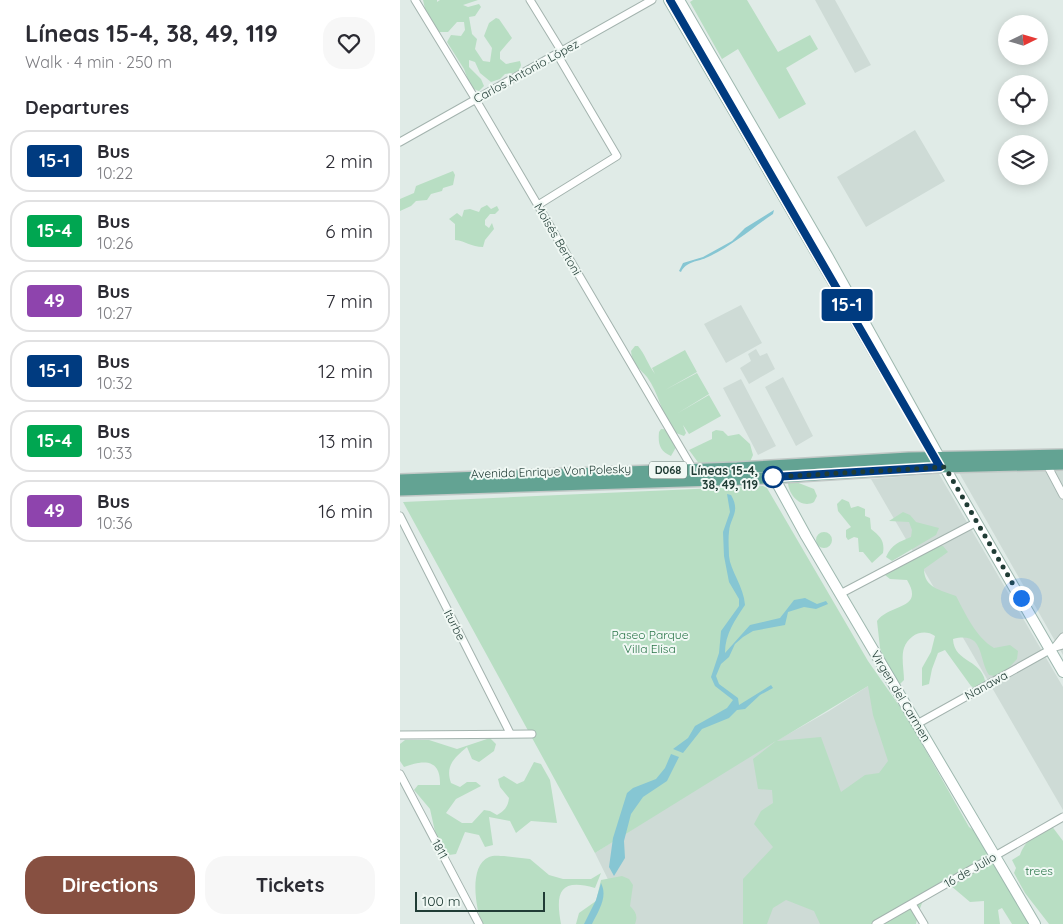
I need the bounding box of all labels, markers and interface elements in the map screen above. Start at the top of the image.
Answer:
north arrow [998,15,1048,65]
map controls [998,15,1048,185]
button: heart [323,17,375,69]
text: Líneas 15-4, 38, 49, 119 [25,18,278,48]
street label: Carlos Antonio López [471,36,581,106]
text: Walk · 4 min · 250 m [25,52,172,72]
button: locate [998,75,1048,125]
text: Departures [25,95,129,119]
button: layers [998,135,1048,185]
text: Bus [97,139,130,163]
text: 15-1 [39,149,70,172]
text: 2 min [325,149,373,173]
text: 10:22 [97,163,133,183]
street label: Moisés Bertoni [531,200,585,278]
text: Bus [97,209,130,233]
text: 15-4 [37,219,72,242]
text: 6 min [325,219,373,243]
text: 10:26 [97,233,133,253]
text: Bus [97,279,130,303]
text: 49 [44,289,65,312]
text: 7 min [326,289,373,313]
line badge: 15-1 [812,289,882,321]
text: 15-1 [832,293,862,316]
text: 10:27 [97,303,132,323]
text: Bus [97,349,130,373]
text: 15-1 [39,359,70,382]
text: 12 min [318,359,373,383]
text: 10:32 [97,373,133,393]
text: Bus [97,419,130,443]
text: 15-4 [37,429,72,452]
text: 13 min [318,429,373,453]
text: 10:33 [97,443,132,463]
street label: Avenida Enrique Von Polesky [470,461,632,481]
road number: D068 [649,462,687,478]
place label: Líneas 15-4, 38, 49, 119 [691,463,758,492]
marker: Líneas 15-4, 38, 49, 119 [762,466,784,488]
text: Bus [97,489,130,513]
text: 49 [44,499,65,522]
text: 16 min [318,499,373,523]
text: 10:36 [97,513,132,533]
your location [1009,586,1034,611]
street label: Iturbe [441,607,469,643]
park label: Paseo Parque Villa Elisa [612,627,689,656]
street label: Virgen del Carmen [868,648,934,744]
street label: Nanawa [962,667,1010,703]
street label: 1811 [429,837,451,861]
street label: 16 de Julio [941,849,999,891]
button: Directions [25,856,195,914]
button: Tickets [205,856,375,914]
park label: trees [1025,863,1053,878]
scale bar [415,889,545,912]
text: 100 m [422,892,460,910]

